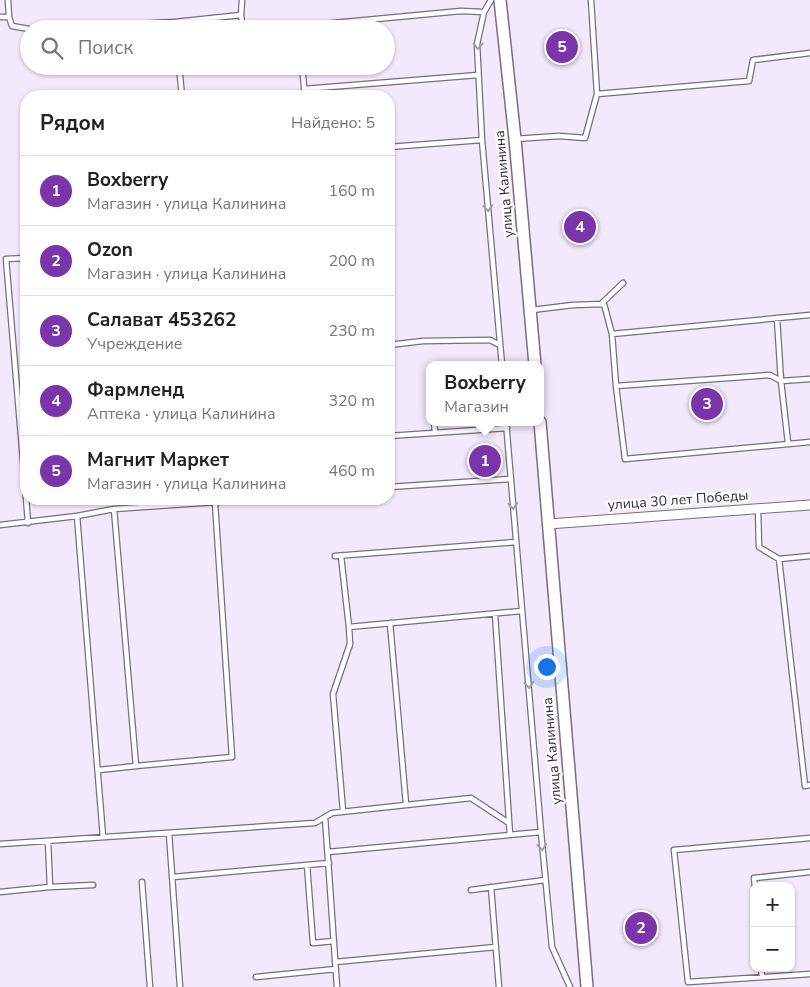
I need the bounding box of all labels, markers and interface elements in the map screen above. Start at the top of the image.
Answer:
search box [20,20,395,75]
pin: 5 [546,28,578,66]
icon: search [38,34,66,62]
text: Поиск [78,35,133,61]
one-way arrow [472,42,483,50]
text: Рядом [40,109,105,137]
text: Найдено: 5 [291,112,375,134]
street label: улица Калинина [490,130,518,238]
text: Boxberry [87,167,168,193]
text: 1 [51,180,61,202]
text: 160 m [328,180,375,202]
text: Магазин · улица Калинина [87,193,286,215]
one-way arrow [482,204,493,212]
pin: 4 [564,208,596,246]
text: Ozon [87,237,133,263]
text: 2 [51,250,61,272]
text: 200 m [328,250,375,272]
text: Магазин · улица Калинина [87,263,286,285]
text: Салават 453262 [87,307,236,333]
text: 3 [51,320,61,342]
text: 230 m [328,320,375,342]
text: Учреждение [87,333,182,355]
popup [426,361,544,426]
text: Boxberry [444,370,526,396]
text: Фармленд [87,377,184,403]
pin: 3 [691,385,723,423]
text: 4 [51,390,61,412]
text: 320 m [328,390,375,412]
text: Магазин [444,396,509,418]
text: Аптека · улица Калинина [87,403,276,425]
pin: 1 [469,442,501,480]
text: Магнит Маркет [87,447,229,473]
text: 5 [51,460,61,482]
text: 460 m [328,460,375,482]
text: Магазин · улица Калинина [87,473,286,495]
street label: улица 30 лет Победы [607,486,749,514]
one-way arrow [507,502,518,510]
your location [534,654,560,680]
one-way arrow [523,681,534,689]
street label: улица Калинина [538,697,566,805]
one-way arrow [536,843,547,851]
map controls [750,882,795,972]
button: + [750,882,795,927]
pin: 2 [625,909,657,947]
button: − [750,927,795,972]

